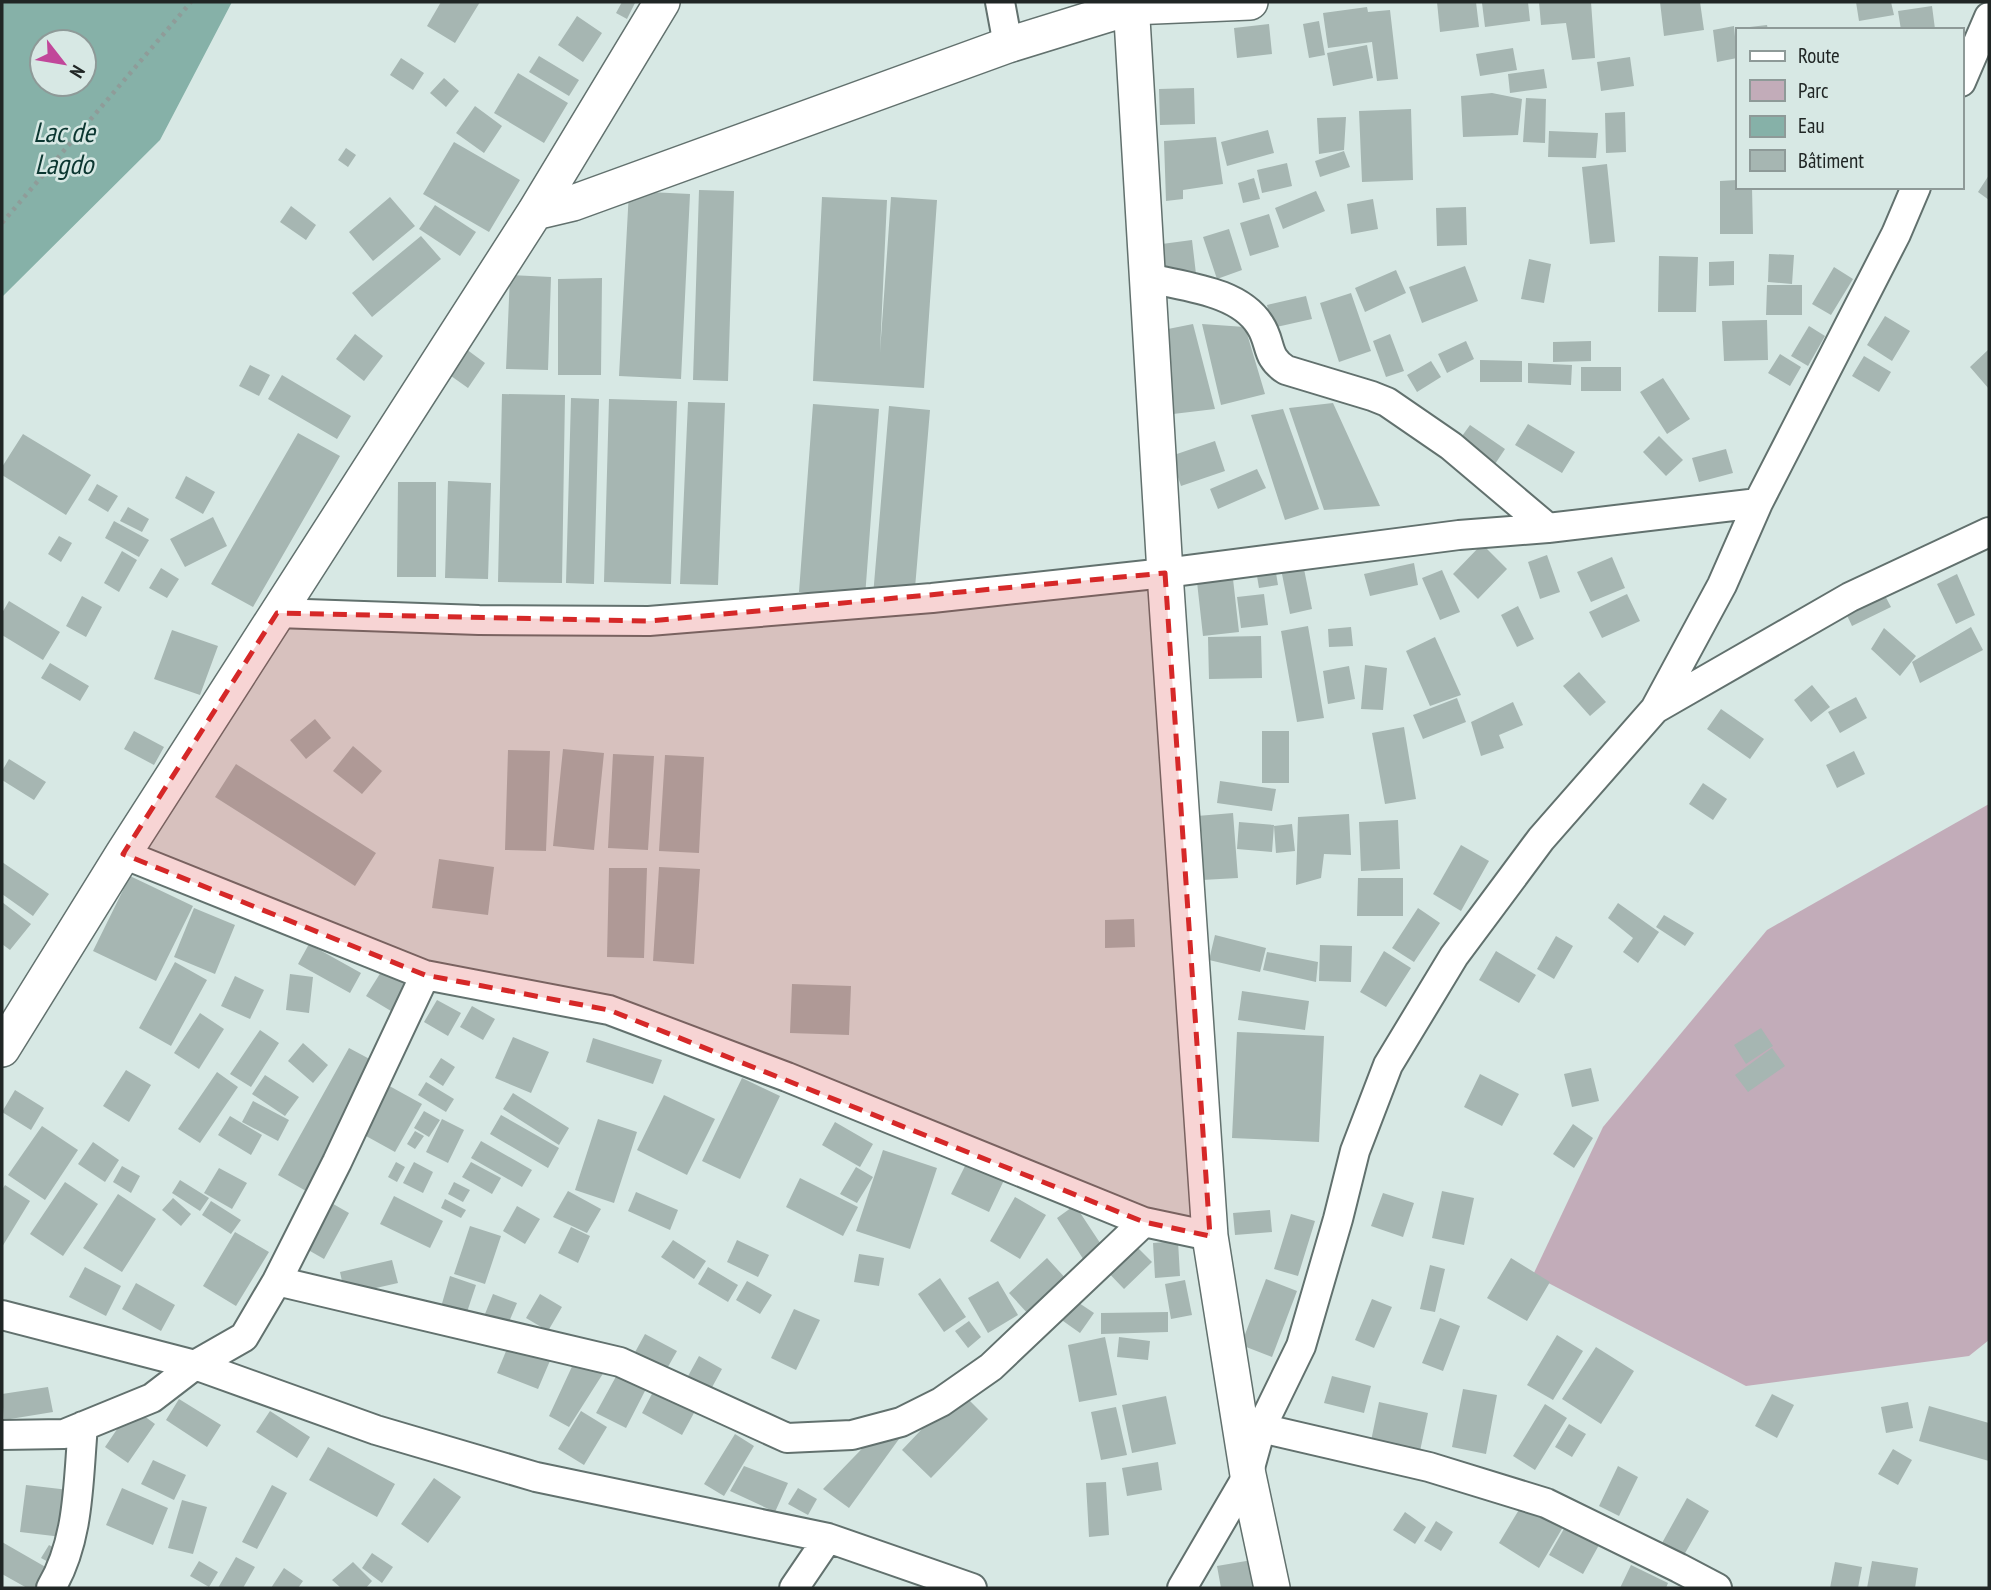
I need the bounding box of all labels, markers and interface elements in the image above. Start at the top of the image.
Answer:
north arrow [28,28,98,98]
legend [1736,28,1963,189]
text: Route [1798,42,1840,69]
text: N [65,61,91,82]
text: Parc [1798,77,1829,104]
text: Eau [1798,112,1825,139]
water label: Lac de Lagdo [33,113,97,182]
text: Bâtiment [1798,147,1864,174]

